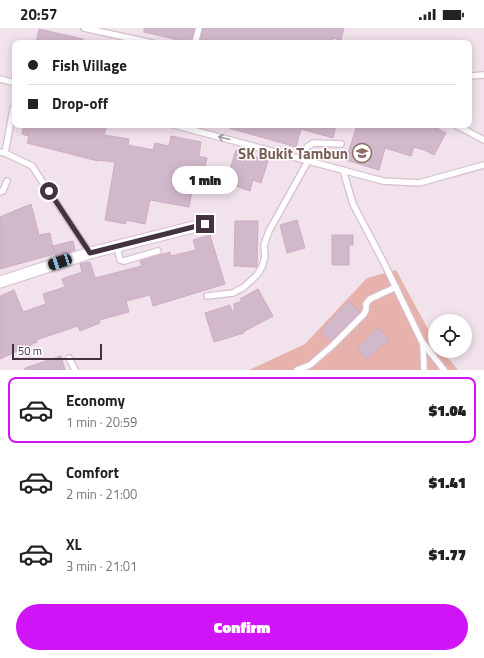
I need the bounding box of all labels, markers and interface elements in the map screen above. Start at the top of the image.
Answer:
text: 20:57 [20,3,57,26]
text: Fish Village [52,54,127,77]
text: Drop-off [52,92,108,115]
one-way arrow [218,134,231,142]
place label: SK Bukit Tambun [238,142,348,165]
school or university icon: SK Bukit Tambun [351,142,373,164]
callout: 1 min [172,166,238,194]
text: 1 min [189,170,221,190]
route start [40,182,58,200]
route end [196,215,214,233]
car [47,253,73,271]
map controls [428,314,472,358]
button: locate [428,314,472,358]
scale bar [12,342,102,361]
text: 50 m [18,343,42,359]
text: Economy [66,389,125,412]
icon: car [18,392,54,428]
text: $1.04 [429,399,466,422]
text: 1 min · 20:59 [66,412,137,432]
text: Comfort [66,461,119,484]
icon: car [18,464,54,500]
text: $1.41 [429,471,466,494]
text: 2 min · 21:00 [66,484,137,504]
text: XL [66,533,82,556]
icon: car [18,536,54,572]
text: $1.77 [429,543,466,566]
text: 3 min · 21:01 [66,556,137,576]
button: Confirm [16,604,468,650]

